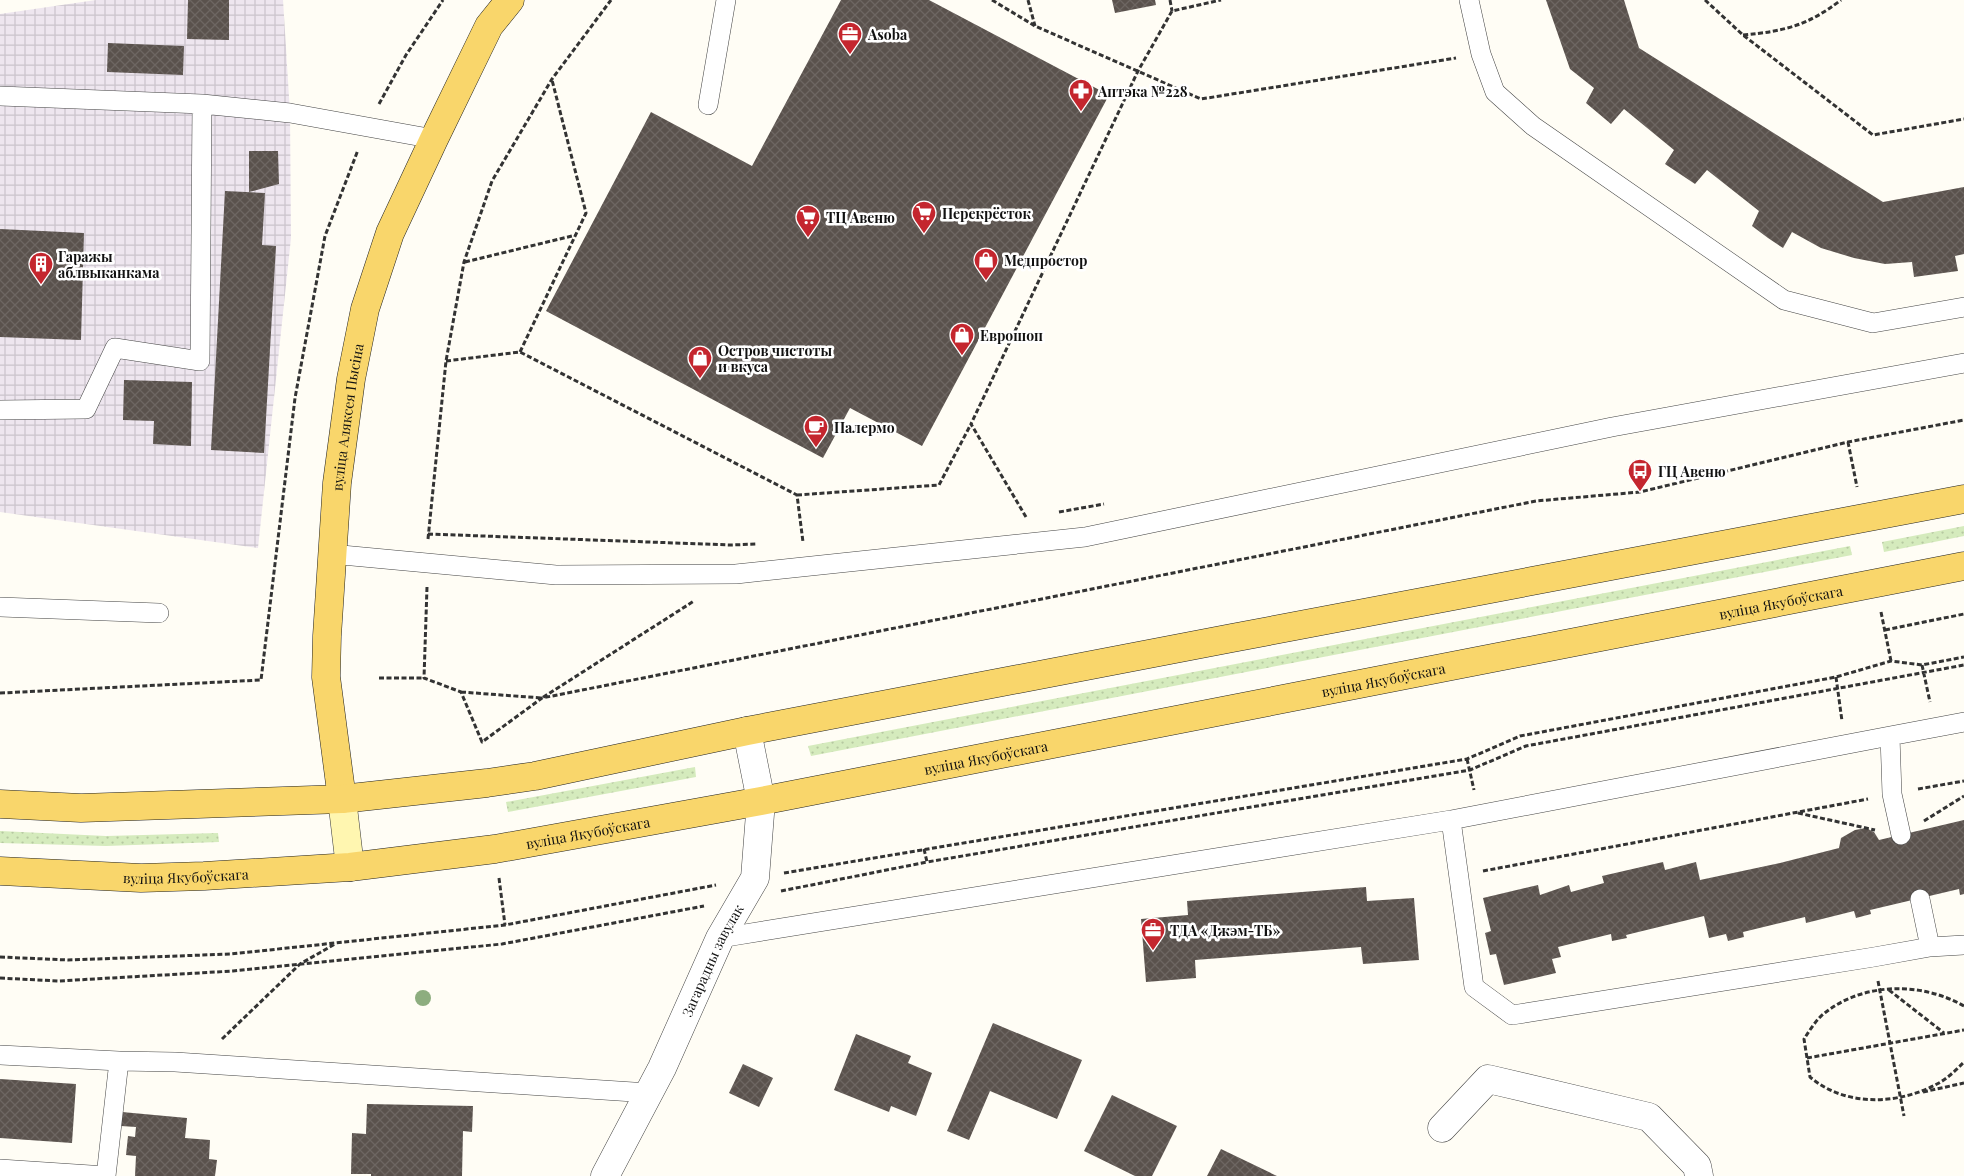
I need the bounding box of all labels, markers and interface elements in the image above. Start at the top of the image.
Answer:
office icon: Asoba [837,21,863,55]
place label: Asoba [867,25,908,44]
pharmacy icon: Аптэка №228 [1068,78,1094,112]
place label: Аптэка №228 [1097,82,1188,101]
supermarket icon: Перекрёсток [911,200,937,234]
supermarket icon: ТЦ Авеню [795,204,821,238]
place label: Перекрёсток [942,204,1032,223]
place label: ТЦ Авеню [826,208,895,227]
place label: Гаражы аблвыканкама [58,247,160,282]
shop icon: Медпростор [973,247,999,281]
building icon: Гаражы аблвыканкама [28,251,54,285]
place label: Медпростор [1004,251,1087,270]
shop icon: Еврошоп [949,322,975,356]
place label: Еврошоп [980,326,1043,345]
place label: Остров чистоты и вкуса [718,341,833,376]
street label: вуліца Аляксея Пысіна [327,342,367,491]
shop icon: Остров чистоты и вкуса [687,345,713,379]
cafe icon: Палермо [803,414,829,448]
place label: Палермо [834,418,895,437]
bus stop icon: ГЦ Авеню [1627,458,1653,492]
place label: ГЦ Авеню [1658,462,1726,481]
street label: вуліца Якубоўскага [1717,580,1844,623]
street label: вуліца Якубоўскага [1320,658,1447,701]
street label: вуліца Якубоўскага [922,736,1049,778]
street label: вуліца Якубоўскага [524,812,651,853]
street label: вуліца Якубоўскага [123,864,249,888]
street label: Загарадны завулак [677,900,747,1019]
office icon: ТДА «Джэм-ТБ» [1140,917,1166,951]
place label: ТДА «Джэм-ТБ» [1170,921,1280,940]

